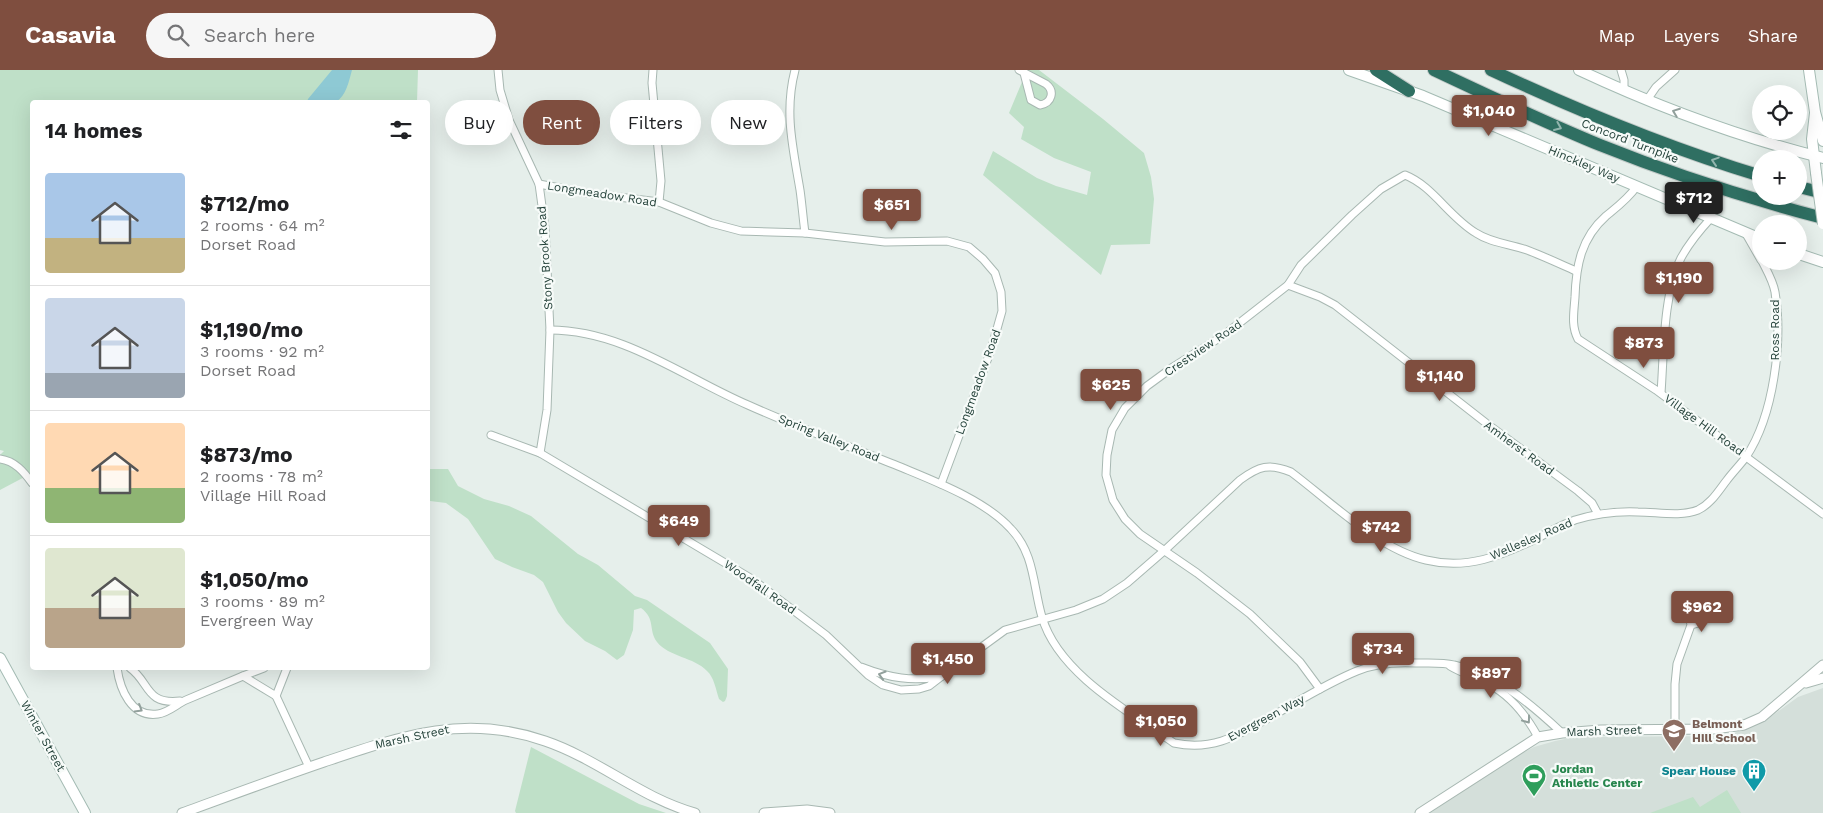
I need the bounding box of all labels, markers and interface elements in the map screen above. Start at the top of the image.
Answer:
search box [146,13,496,58]
text: Casavia [25,21,116,49]
icon: search [164,21,192,49]
text: Search here [204,24,315,47]
text: Map [1598,25,1635,46]
text: Layers [1663,25,1720,46]
text: Share [1748,25,1798,46]
map controls [1752,85,1807,270]
button: locate [1752,85,1807,140]
pin: $1,040 [1448,94,1530,137]
chip: Buy [445,100,513,145]
chip: Rent [523,100,600,145]
chip: Filters [610,100,701,145]
chip: New [711,100,785,145]
text: $1,040 [1463,101,1515,120]
one-way arrow [1673,108,1681,118]
icon: filters [387,116,415,144]
street label: Concord Turnpike [1579,116,1681,166]
text: 14 homes [45,118,142,143]
one-way arrow [1553,120,1562,131]
street label: Hinckley Way [1546,143,1623,186]
button: + [1752,150,1807,205]
one-way arrow [1711,157,1719,167]
street label: Longmeadow Road [546,178,658,210]
pin: $712 [1664,182,1724,224]
text: $712 [1676,188,1712,207]
pin: $651 [862,189,922,231]
text: $712/mo [200,191,289,216]
icon: home [85,193,145,253]
text: $651 [874,195,910,214]
street label: Stony Brook Road [534,206,556,310]
button: − [1752,215,1807,270]
text: 2 rooms · 64 m² [200,216,325,235]
text: Dorset Road [200,235,296,254]
pin: $1,190 [1638,262,1720,304]
text: $1,190 [1655,268,1703,287]
street label: Ross Road [1768,299,1782,361]
text: $1,190/mo [200,317,303,342]
street label: Crestview Road [1162,317,1244,379]
icon: home [85,318,145,378]
pin: $873 [1614,326,1674,369]
street label: Longmeadow Road [952,328,1004,436]
text: $873 [1625,333,1663,352]
text: 3 rooms · 92 m² [200,342,324,361]
pin: $1,140 [1399,360,1481,402]
text: Dorset Road [200,361,296,380]
text: $1,140 [1416,366,1464,385]
pin: $625 [1081,368,1141,411]
text: $625 [1092,375,1130,394]
street label: Village Hill Road [1662,391,1746,459]
street label: Spring Valley Road [776,411,882,465]
street label: Amherst Road [1481,418,1557,478]
text: $873/mo [200,442,293,467]
icon: home [85,443,145,503]
text: 2 rooms · 78 m² [200,467,323,486]
text: Village Hill Road [200,486,326,505]
pin: $649 [649,504,709,547]
pin: $742 [1351,510,1411,553]
text: $649 [659,511,699,530]
street label: Wellesley Road [1488,515,1574,563]
text: $742 [1362,517,1400,536]
street label: Woodfall Road [721,557,799,617]
text: $1,050/mo [200,567,309,592]
icon: home [85,568,145,628]
pin: $962 [1672,590,1732,633]
text: 3 rooms · 89 m² [200,592,325,611]
text: $962 [1682,597,1722,616]
text: Evergreen Way [200,611,313,630]
pin: $734 [1353,632,1413,675]
text: $734 [1363,639,1403,658]
pin: $1,450 [907,642,989,685]
text: $1,450 [922,649,974,668]
pin: $897 [1461,656,1521,699]
text: $897 [1471,663,1511,682]
one-way arrow [878,671,887,681]
street label: Evergreen Way [1225,692,1307,744]
street label: Winter Street [18,698,68,774]
one-way arrow [133,702,142,712]
pin: $1,050 [1120,704,1202,747]
text: $1,050 [1135,711,1187,730]
one-way arrow [1521,714,1530,724]
place label: Belmont Hill School [1692,717,1756,745]
school or university icon: Belmont Hill School [1661,718,1687,752]
street label: Marsh Street [374,722,450,752]
street label: Marsh Street [1566,723,1642,739]
building icon: Spear House [1741,758,1767,792]
place label: Jordan Athletic Center [1552,762,1643,790]
sports icon: Jordan Athletic Center [1521,763,1547,797]
place label: Spear House [1662,764,1736,778]

